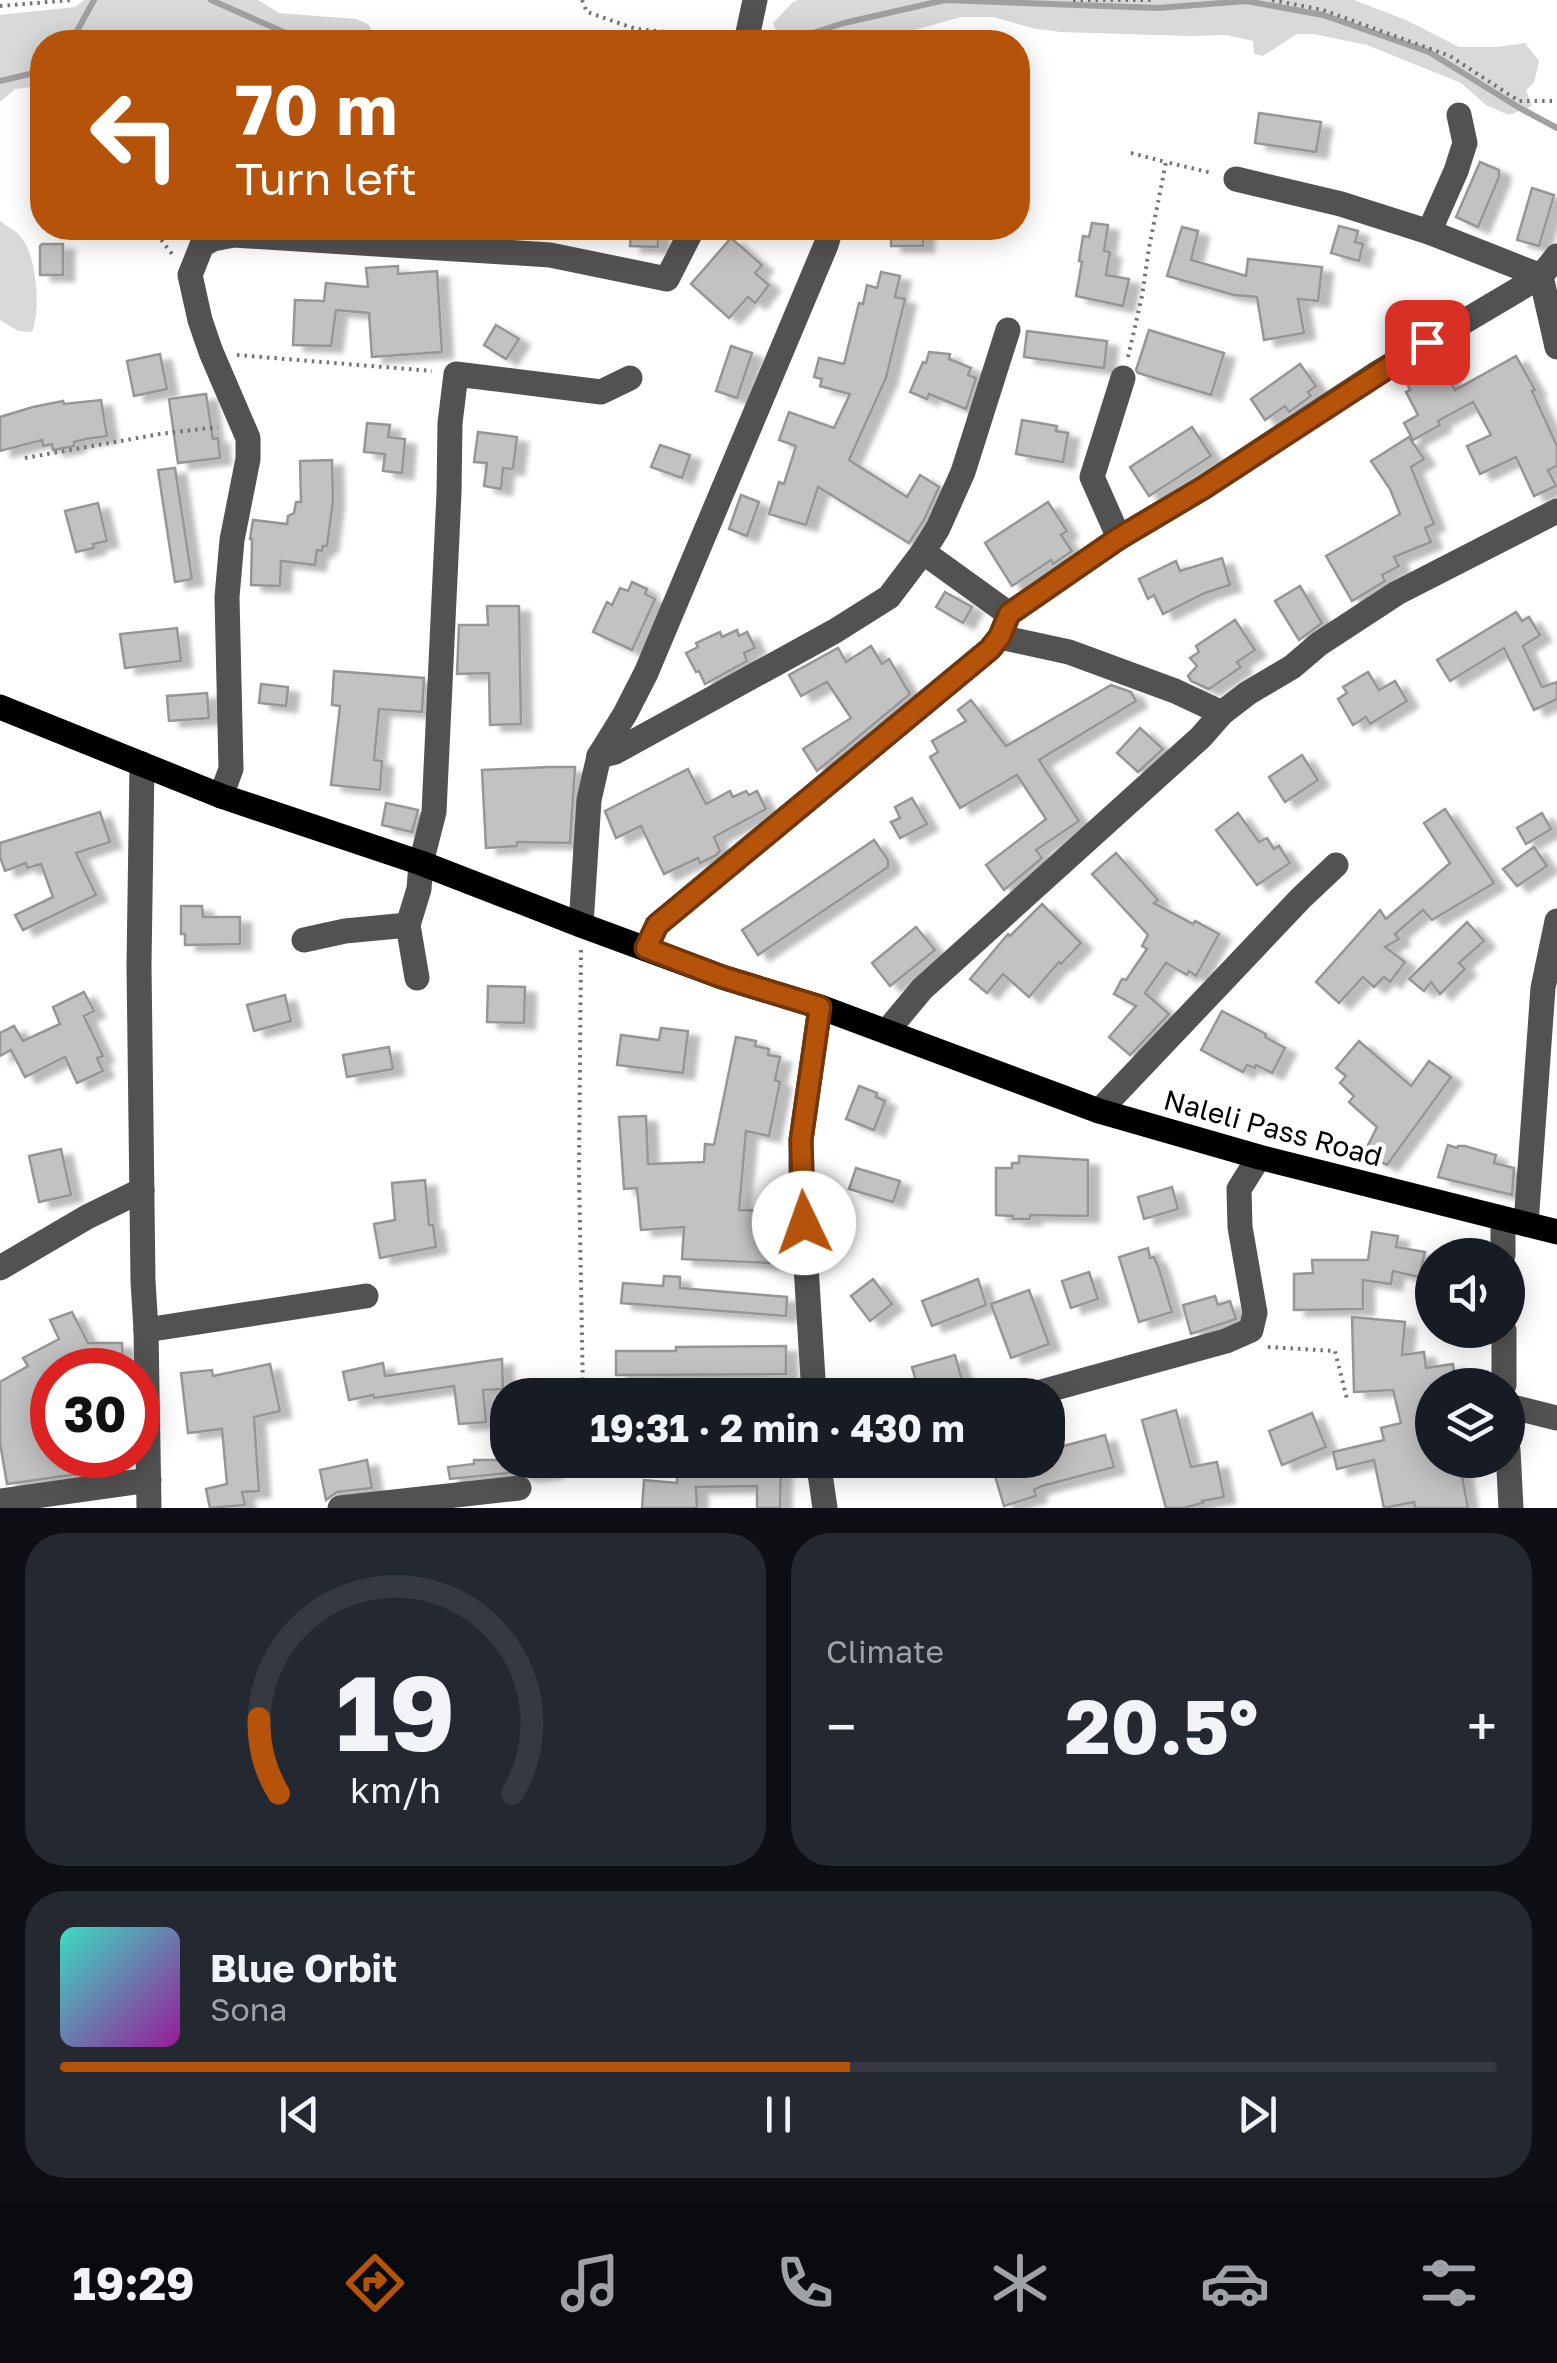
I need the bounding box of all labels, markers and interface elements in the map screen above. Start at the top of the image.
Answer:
text: 70 m [235,66,397,150]
icon: left [70,70,200,200]
text: Turn left [235,151,417,205]
pin [1385,300,1470,385]
icon: arrive [1400,315,1455,370]
street label: Naleli Pass Road [1160,1083,1386,1173]
position arrow [752,1171,856,1275]
map controls [1415,1238,1525,1478]
button: sound [1415,1238,1525,1348]
speed limit sign: 30 [30,1348,160,1478]
button: layers [1415,1368,1525,1478]
text: 19:31 · 2 min · 430 m [590,1405,965,1450]
text: Climate [826,1632,944,1670]
text: 19 [336,1649,455,1774]
text: 20.5° [1065,1680,1258,1771]
text: − [826,1693,856,1759]
text: + [1467,1693,1497,1759]
text: km/h [350,1768,441,1811]
text: Blue Orbit [210,1945,397,1990]
text: Sona [210,1990,287,2028]
icon: previous [272,2087,327,2142]
icon: pause [751,2087,806,2142]
icon: next [1230,2087,1285,2142]
icon: directions [340,2248,410,2318]
icon: music [555,2248,625,2318]
icon: phone [770,2248,840,2318]
icon: climate [985,2248,1055,2318]
icon: car [1200,2248,1270,2318]
icon: filters [1414,2248,1484,2318]
text: 19:29 [72,2256,195,2310]

